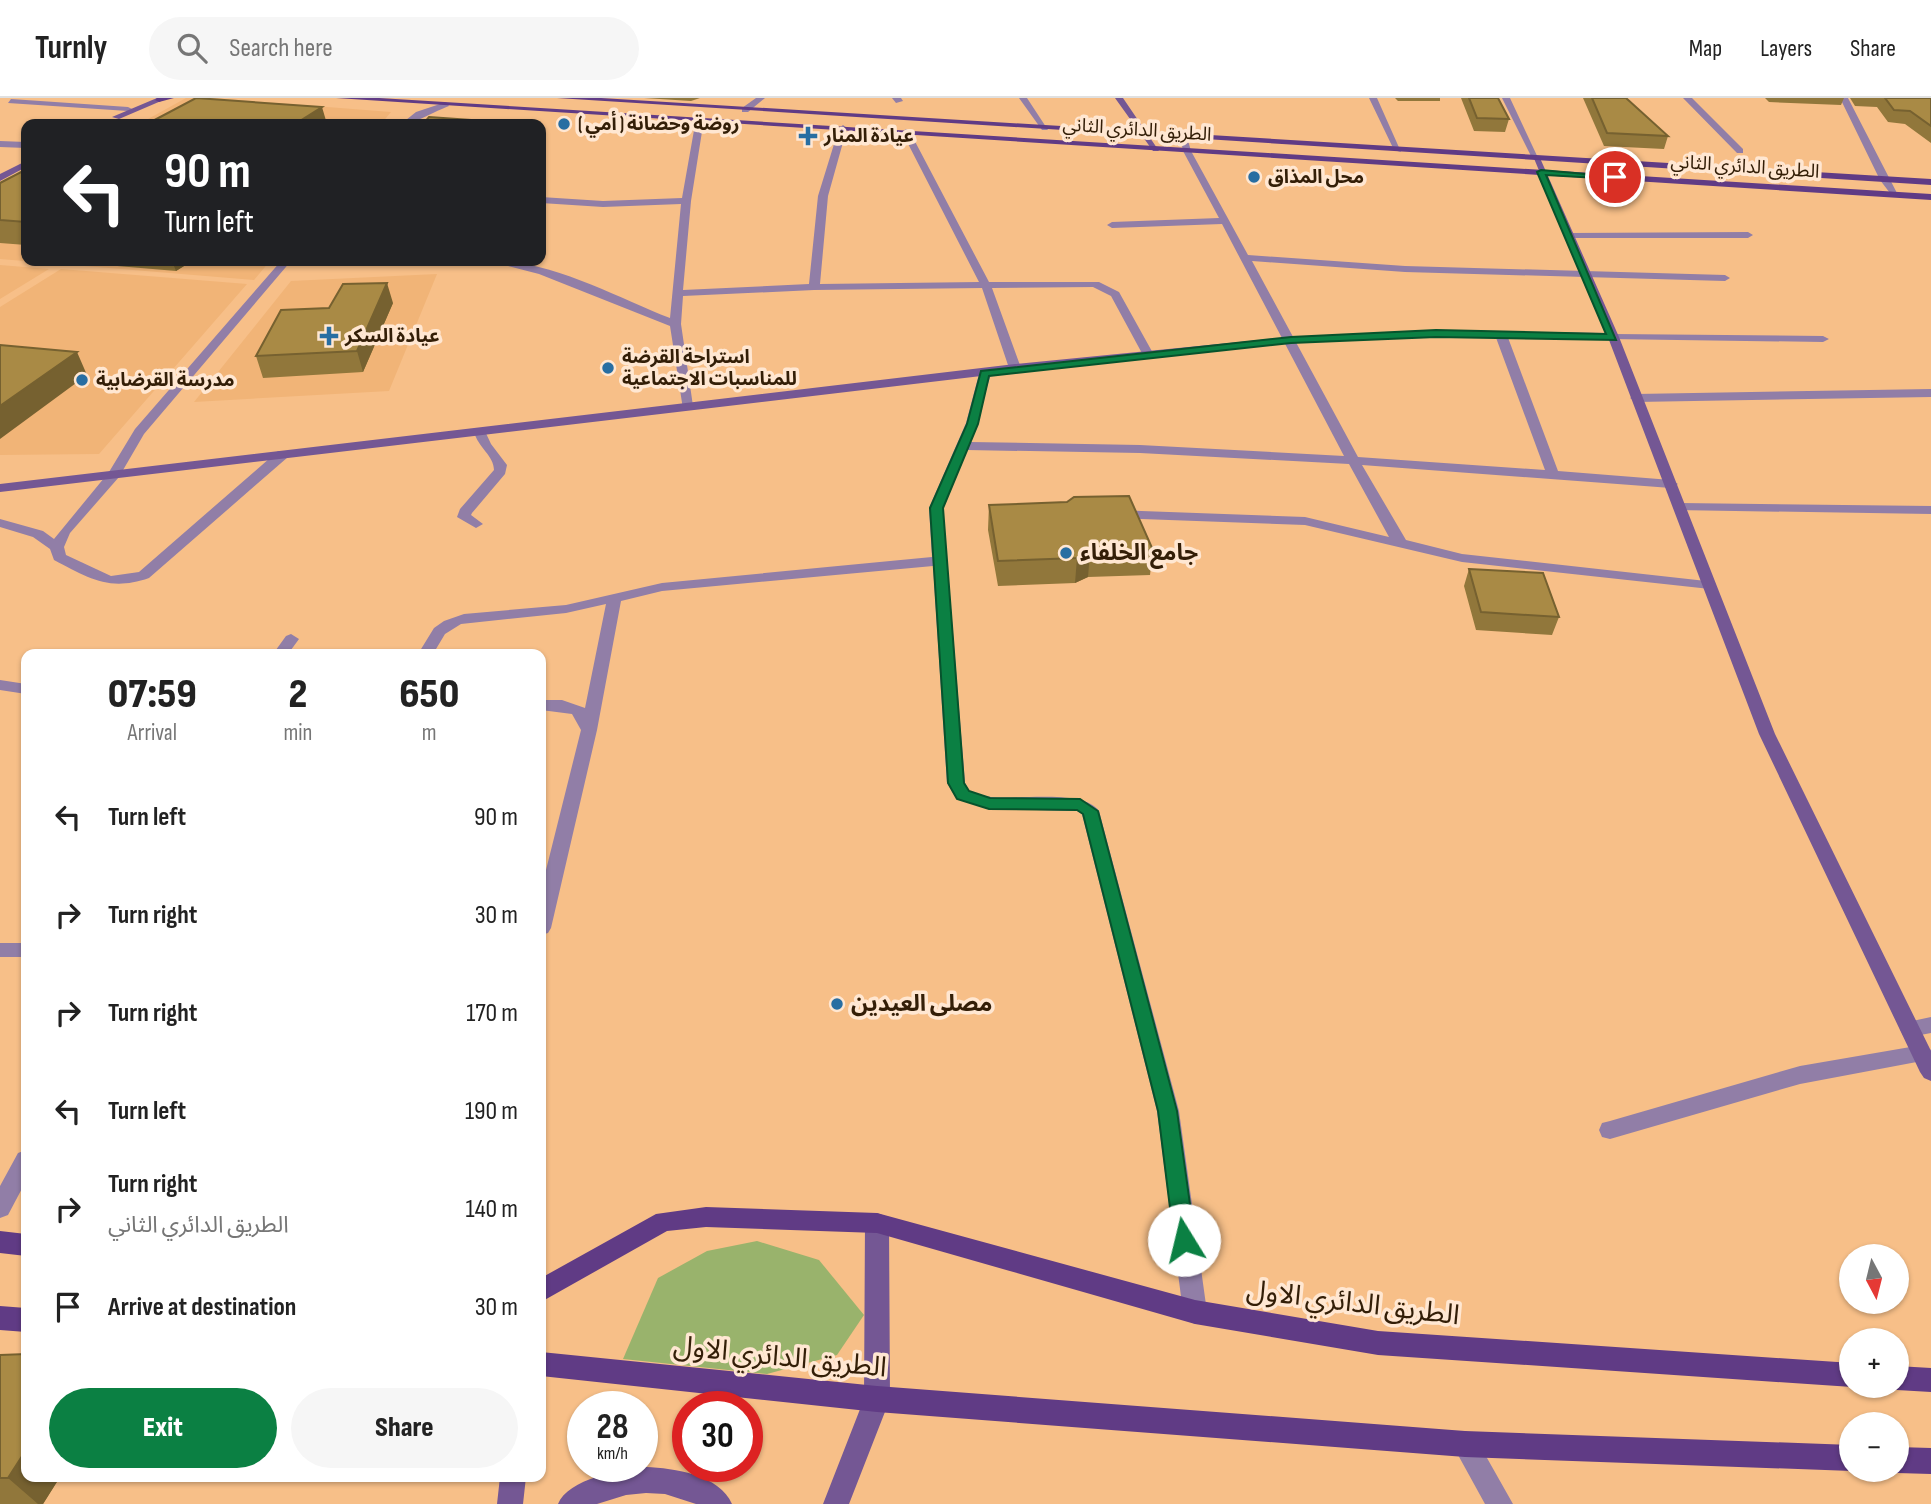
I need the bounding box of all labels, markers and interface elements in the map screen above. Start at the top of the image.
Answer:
search box [149,17,639,80]
text: Turnly [35,28,107,68]
icon: search [173,29,211,67]
text: Search here [229,33,333,64]
text: Map [1689,34,1722,63]
text: Layers [1760,34,1812,63]
text: Share [1850,34,1896,63]
place label: روضة وحضانة ( أمي ) [578,110,739,138]
street label: الطريق الدائري الثاني [1062,113,1212,149]
marker: روضة وحضانة ( أمي ) [556,116,572,132]
place label: عيادة المنار [823,125,914,148]
marker: عيادة المنار [798,126,818,146]
text: 90 m [164,143,251,202]
icon: left [49,147,140,238]
pin [1585,147,1645,207]
street label: الطريق الدائري الثاني [1670,150,1820,186]
icon: arrive [1596,158,1634,196]
place label: محل المذاق [1268,166,1364,189]
marker: محل المذاق [1246,169,1262,185]
text: Turn left [164,203,254,242]
place label: عيادة السكر [344,325,440,348]
marker: عيادة السكر [319,326,339,346]
place label: استراحة القرضة للمناسبات الاجتماعية [622,346,797,391]
marker: استراحة القرضة للمناسبات الاجتماعية [600,360,616,376]
place label: مدرسة القرضابية [96,369,234,392]
marker: مدرسة القرضابية [74,372,90,388]
place label: جامع الخلفاء [1080,539,1198,569]
marker: جامع الخلفاء [1058,545,1074,561]
text: 07:59 [108,669,197,720]
text: 2 [289,669,307,720]
text: 650 [399,669,459,720]
text: Arrival [128,719,177,747]
text: min [284,719,312,747]
text: m [422,719,437,747]
icon: left [49,798,87,836]
text: Turn left [108,802,186,833]
text: 90 m [474,802,518,833]
icon: right [49,896,87,934]
text: Turn right [108,900,197,931]
text: 30 m [475,900,518,931]
place label: مصلى العيدين [851,990,993,1018]
icon: right [49,994,87,1032]
marker: مصلى العيدين [829,996,845,1012]
text: Turn right [108,998,197,1029]
text: 170 m [466,998,518,1029]
icon: left [49,1092,87,1130]
text: Turn left [108,1096,186,1127]
text: 190 m [465,1096,518,1127]
text: Turn right [108,1169,197,1200]
icon: right [49,1190,87,1228]
text: 140 m [466,1194,518,1225]
position arrow [1147,1203,1221,1277]
text: الطريق الدائري الثاني [108,1211,289,1239]
north arrow [1839,1244,1909,1314]
map controls [1839,1244,1909,1482]
street label: الطريق الدائري الاول [1244,1274,1461,1336]
icon: arrive [49,1288,87,1326]
text: Arrive at destination [108,1292,296,1323]
text: 30 m [475,1292,518,1323]
button: + [1839,1328,1909,1398]
street label: الطريق الدائري الاول [671,1329,888,1388]
button: Exit [49,1388,277,1468]
button: Share [291,1388,518,1468]
speed limit sign: 30 [672,1391,763,1482]
text: 28 [597,1406,628,1449]
button: − [1839,1412,1909,1482]
text: km/h [597,1443,628,1464]

